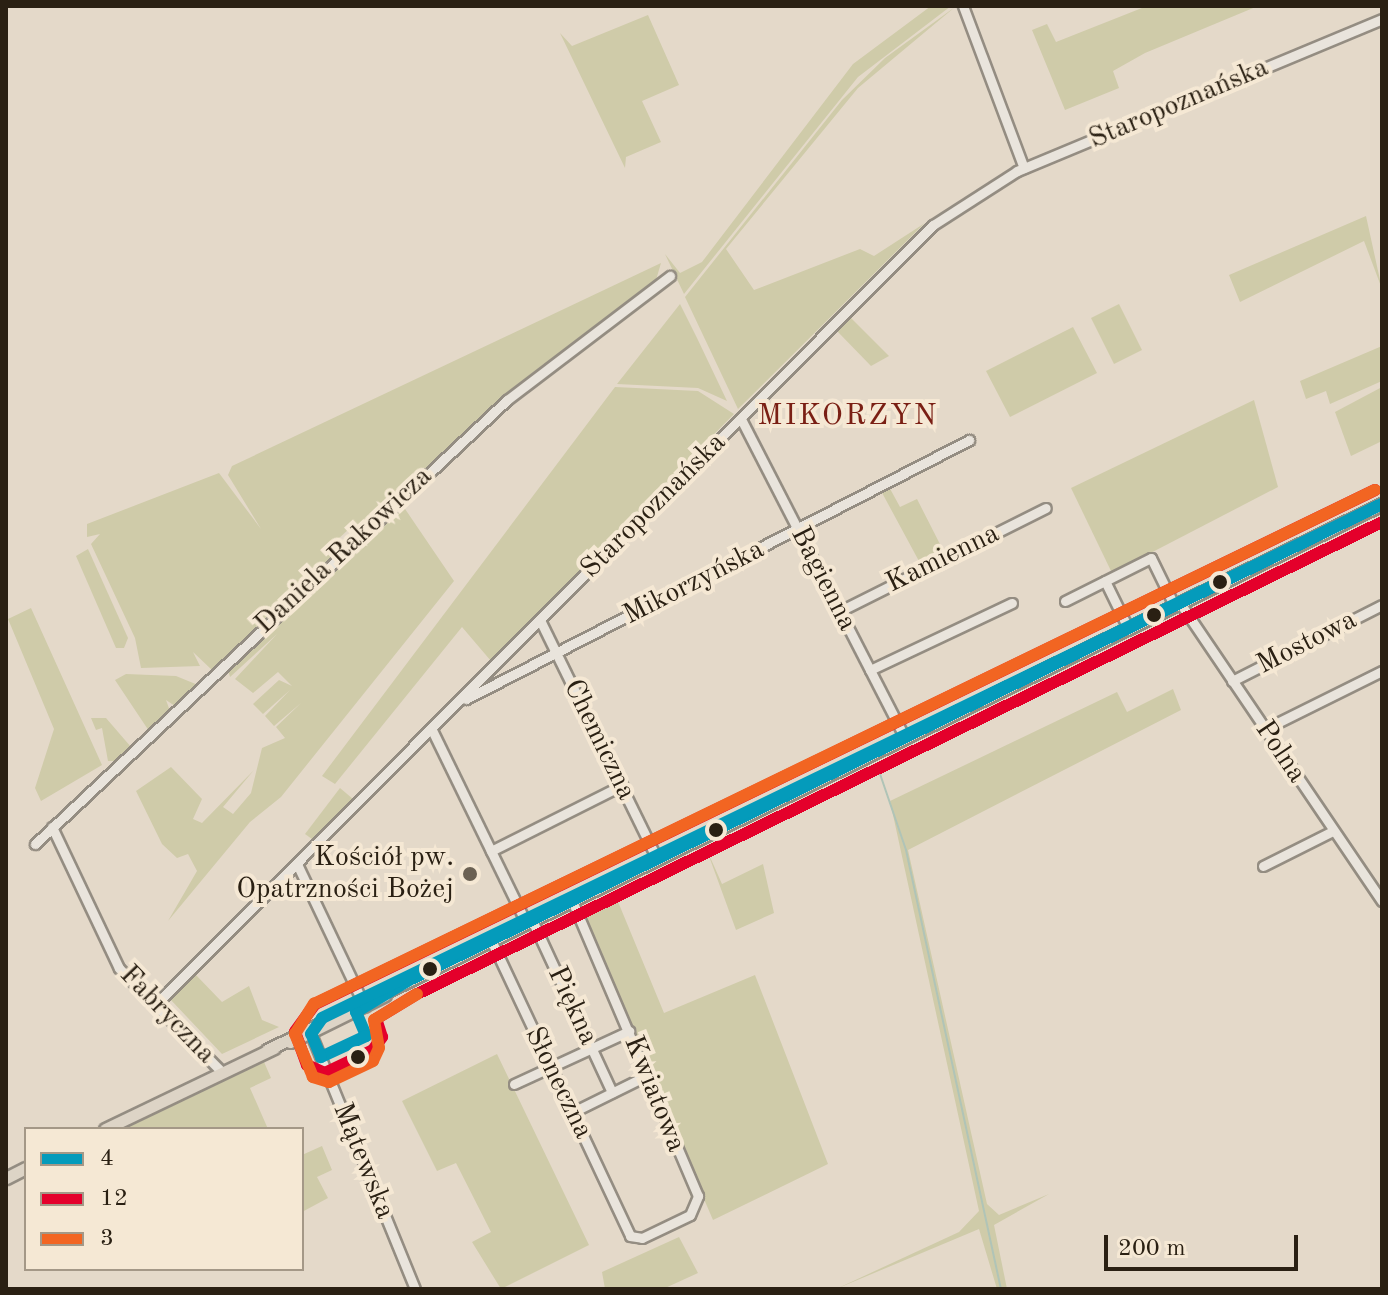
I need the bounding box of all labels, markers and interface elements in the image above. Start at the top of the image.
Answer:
street label: Staropoznańska [1084,51,1274,157]
district label: MIKORZYN [757,398,939,434]
street label: Staropoznańska [574,426,734,586]
street label: Daniela Rakowicza [248,460,440,642]
street label: Kamienna [881,517,1005,601]
street label: Bagienna [782,521,864,637]
street label: Mikorzyńska [618,533,770,633]
unlabelled marker [1212,574,1228,590]
street label: Mostowa [1252,604,1362,682]
unlabelled marker [1146,607,1162,623]
street label: Chemiczna [555,674,643,806]
street label: Polna [1247,714,1313,790]
unlabelled marker [708,822,724,838]
place label: Kościół pw. Opatrzności Bożej [236,841,454,907]
marker: Kościół pw. Opatrzności Bożej [461,865,479,883]
street label: Fabryczna [112,959,222,1071]
unlabelled marker [422,961,438,977]
street label: Piękna [539,961,605,1051]
street label: Słoneczna [516,1022,600,1144]
street label: Kwiatowa [616,1031,692,1157]
unlabelled marker [350,1049,366,1065]
street label: Mątewska [325,1098,401,1224]
legend [24,1127,304,1271]
text: 4 [100,1147,114,1171]
text: 12 [100,1187,128,1211]
scale bar [1108,1219,1302,1269]
text: 3 [100,1227,114,1251]
text: 200 m [1118,1237,1186,1261]

